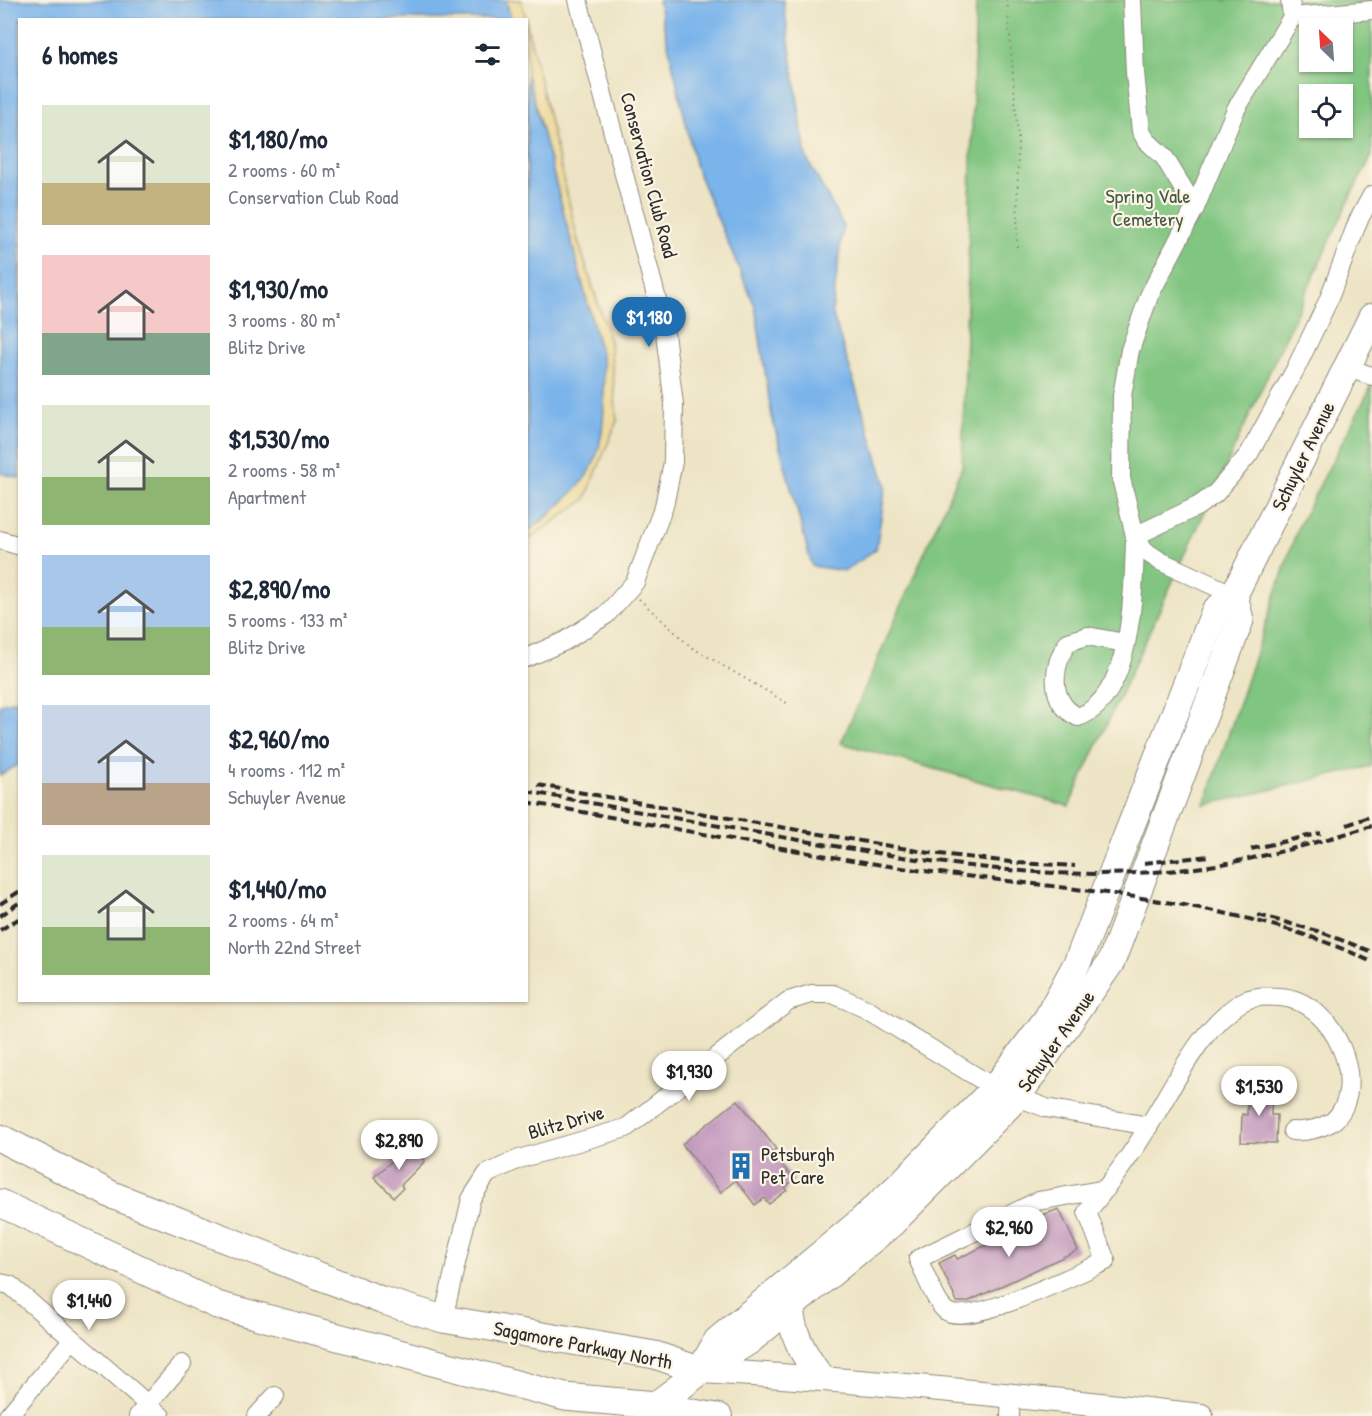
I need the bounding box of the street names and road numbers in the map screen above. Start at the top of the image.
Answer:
street label: Conservation Club Road [614,89,685,261]
street label: Schuyler Avenue [1265,397,1341,515]
street label: Schuyler Avenue [1011,985,1101,1097]
street label: Blitz Drive [525,1098,607,1145]
street label: Sagamore Parkway North [492,1314,675,1375]

